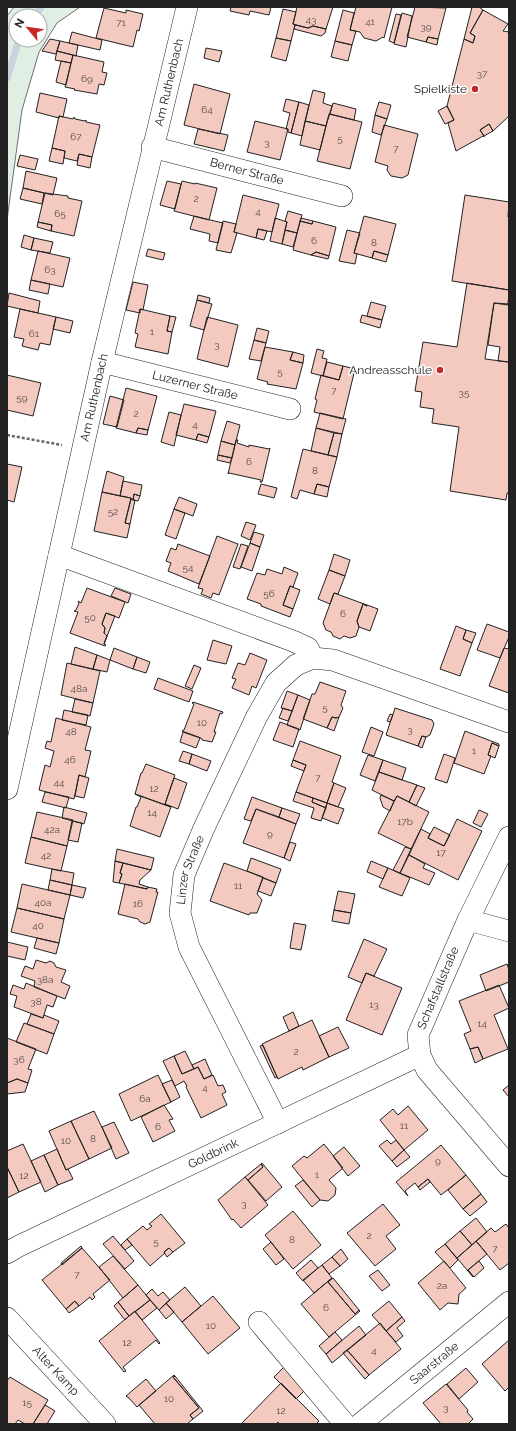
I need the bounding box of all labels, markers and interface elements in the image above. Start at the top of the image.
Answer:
north arrow [8,8,48,48]
house number: 43 [306,14,316,25]
house number: 41 [365,16,376,27]
text: N [12,17,27,30]
house number: 71 [116,17,127,28]
house number: 39 [420,21,432,32]
street label: Am Ruthenbach [152,37,186,128]
house number: 37 [477,68,488,79]
house number: 69 [81,73,93,84]
place label: Spielkiste [414,82,467,96]
marker: Spielkiste [470,84,480,94]
house number: 64 [201,104,213,115]
house number: 67 [70,131,82,142]
house number: 5 [337,133,343,144]
house number: 3 [264,137,270,148]
house number: 7 [393,143,399,154]
street label: Berner Straße [208,155,285,188]
house number: 2 [193,193,199,204]
house number: 4 [255,206,261,217]
house number: 65 [54,208,66,219]
house number: 6 [311,235,317,246]
house number: 8 [371,237,377,248]
house number: 63 [44,264,56,275]
house number: 1 [150,326,155,337]
house number: 61 [29,328,40,339]
house number: 3 [214,339,220,350]
street label: Am Ruthenbach [78,352,111,443]
place label: Andreasschule [349,363,432,377]
marker: Andreasschule [435,365,445,375]
house number: 5 [277,366,283,377]
street label: Luzerner Straße [151,368,239,403]
house number: 7 [331,385,337,396]
house number: 35 [459,387,470,398]
house number: 59 [16,392,28,403]
house number: 2 [133,408,139,419]
house number: 4 [192,419,198,430]
house number: 6 [246,456,252,467]
house number: 8 [312,465,318,476]
house number: 52 [108,506,118,517]
house number: 54 [183,562,194,573]
house number: 56 [263,588,275,599]
house number: 6 [340,608,346,619]
house number: 50 [84,612,96,623]
house number: 48a [71,683,87,694]
house number: 5 [322,702,328,713]
house number: 10 [197,717,207,728]
house number: 3 [407,724,413,735]
house number: 48 [65,726,77,737]
house number: 1 [472,745,477,756]
house number: 46 [64,754,76,765]
house number: 7 [315,772,321,783]
house number: 44 [54,777,65,788]
house number: 12 [149,783,159,794]
house number: 14 [147,807,157,818]
house number: 17b [397,816,413,827]
house number: 42a [44,824,60,835]
house number: 9 [267,828,273,839]
street label: Linzer Straße [174,833,207,905]
house number: 17 [436,847,446,858]
house number: 42 [41,850,51,861]
house number: 11 [234,880,243,891]
house number: 40a [34,897,52,908]
house number: 16 [133,898,143,909]
house number: 40 [32,920,44,931]
street label: Schafstallstraße [414,945,462,1031]
house number: 38a [37,974,53,985]
house number: 38 [30,996,42,1007]
house number: 13 [369,999,379,1010]
house number: 14 [477,1018,487,1029]
house number: 2 [293,1046,299,1057]
house number: 36 [13,1054,25,1065]
house number: 4 [202,1082,208,1093]
house number: 6a [139,1093,151,1104]
house number: 11 [400,1120,409,1131]
house number: 6 [155,1121,161,1132]
house number: 8 [90,1133,96,1144]
house number: 10 [61,1135,71,1146]
street label: Goldbrink [186,1135,241,1171]
house number: 9 [435,1155,441,1166]
house number: 1 [315,1169,320,1180]
house number: 12 [19,1170,29,1181]
house number: 3 [241,1198,247,1209]
house number: 2 [366,1230,372,1241]
house number: 8 [289,1234,295,1245]
house number: 5 [153,1236,159,1247]
house number: 7 [492,1243,498,1254]
house number: 7 [74,1269,80,1280]
house number: 2a [437,1280,447,1291]
house number: 6 [323,1302,329,1313]
house number: 10 [206,1320,216,1331]
house number: 12 [122,1337,132,1348]
street label: Saarstraße [407,1339,461,1387]
street label: Alter Kamp [30,1343,82,1398]
house number: 4 [371,1345,377,1356]
house number: 10 [164,1393,174,1404]
house number: 15 [22,1397,32,1408]
house number: 3 [443,1402,449,1413]
house number: 12 [276,1405,286,1416]

